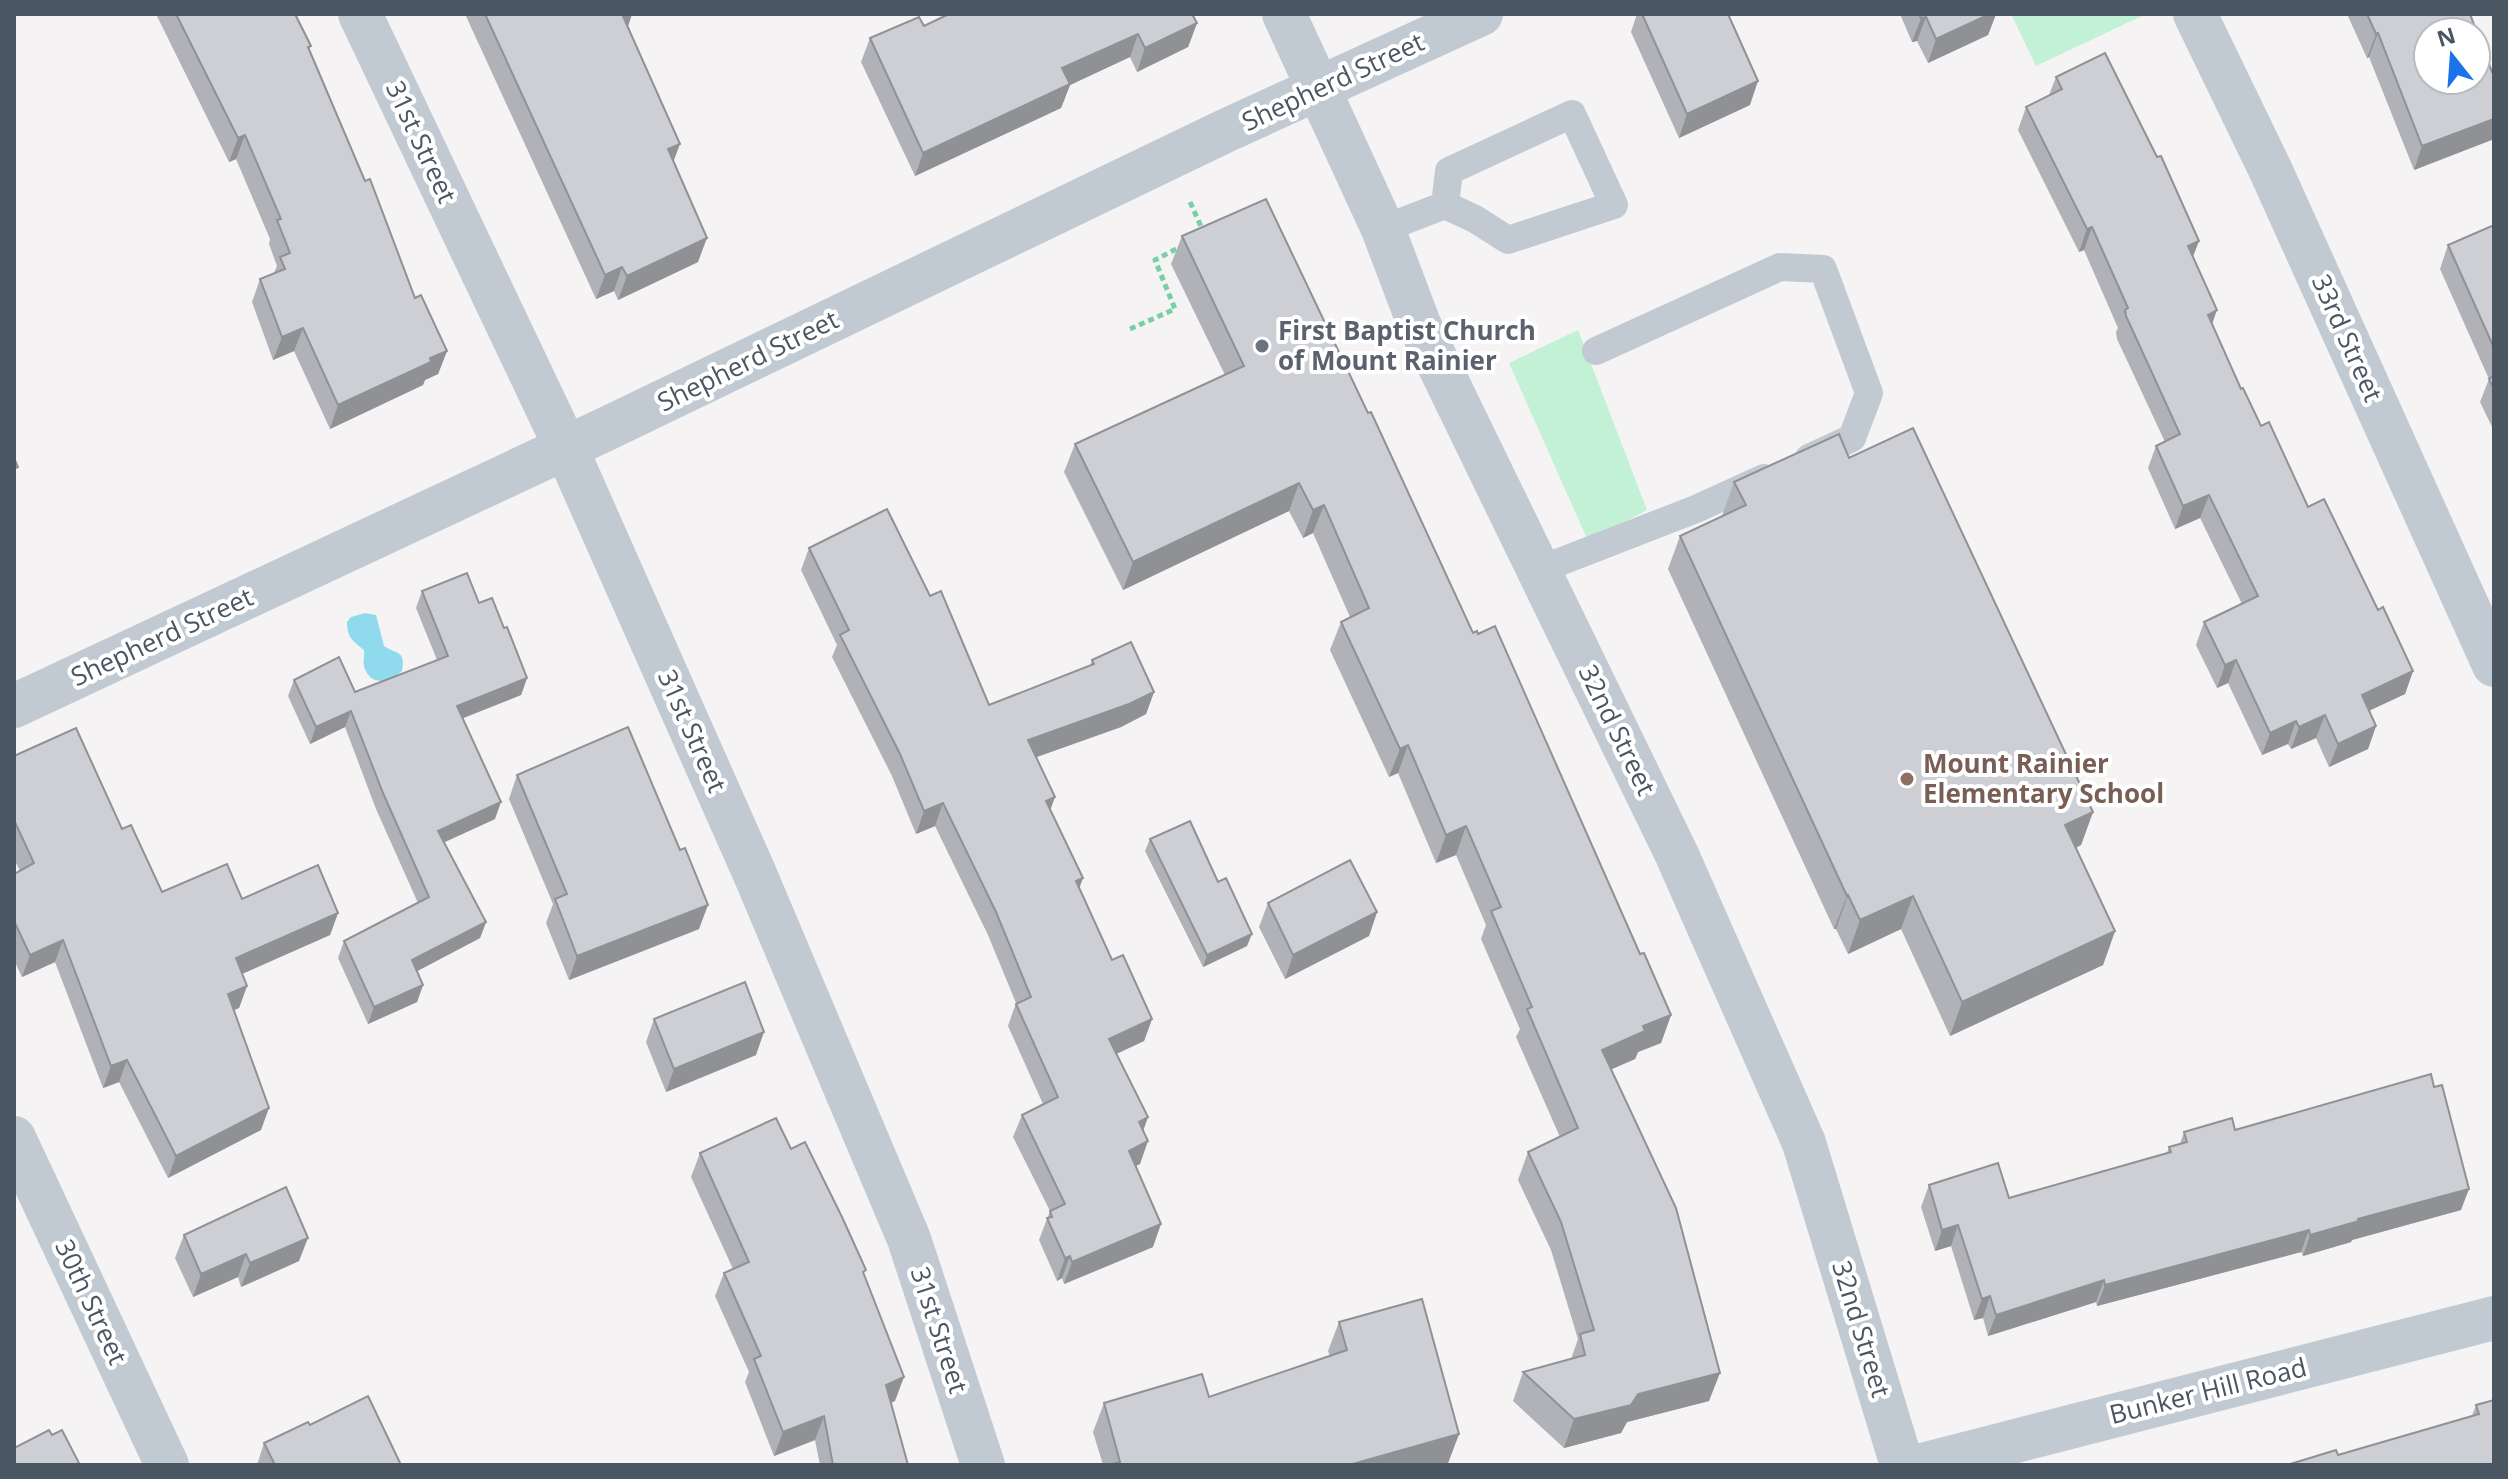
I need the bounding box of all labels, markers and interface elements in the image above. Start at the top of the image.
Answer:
north arrow [2412,16,2492,96]
text: N [2433,19,2459,53]
street label: Shepherd Street [1236,23,1430,139]
street label: 31st Street [378,75,466,208]
street label: 33rd Street [2304,268,2392,407]
street label: Shepherd Street [651,301,844,419]
place label: First Baptist Church of Mount Rainier [1278,312,1536,378]
marker: First Baptist Church of Mount Rainier [1253,337,1271,355]
street label: Shepherd Street [65,578,259,694]
street label: 32nd Street [1571,658,1665,801]
street label: 31st Street [650,664,736,798]
place label: Mount Rainier Elementary School [1923,745,2164,811]
marker: Mount Rainier Elementary School [1898,770,1916,788]
street label: 30th Street [47,1233,137,1370]
street label: 32nd Street [1824,1256,1900,1401]
street label: 31st Street [903,1262,977,1397]
street label: Bunker Hill Road [2105,1348,2310,1432]

